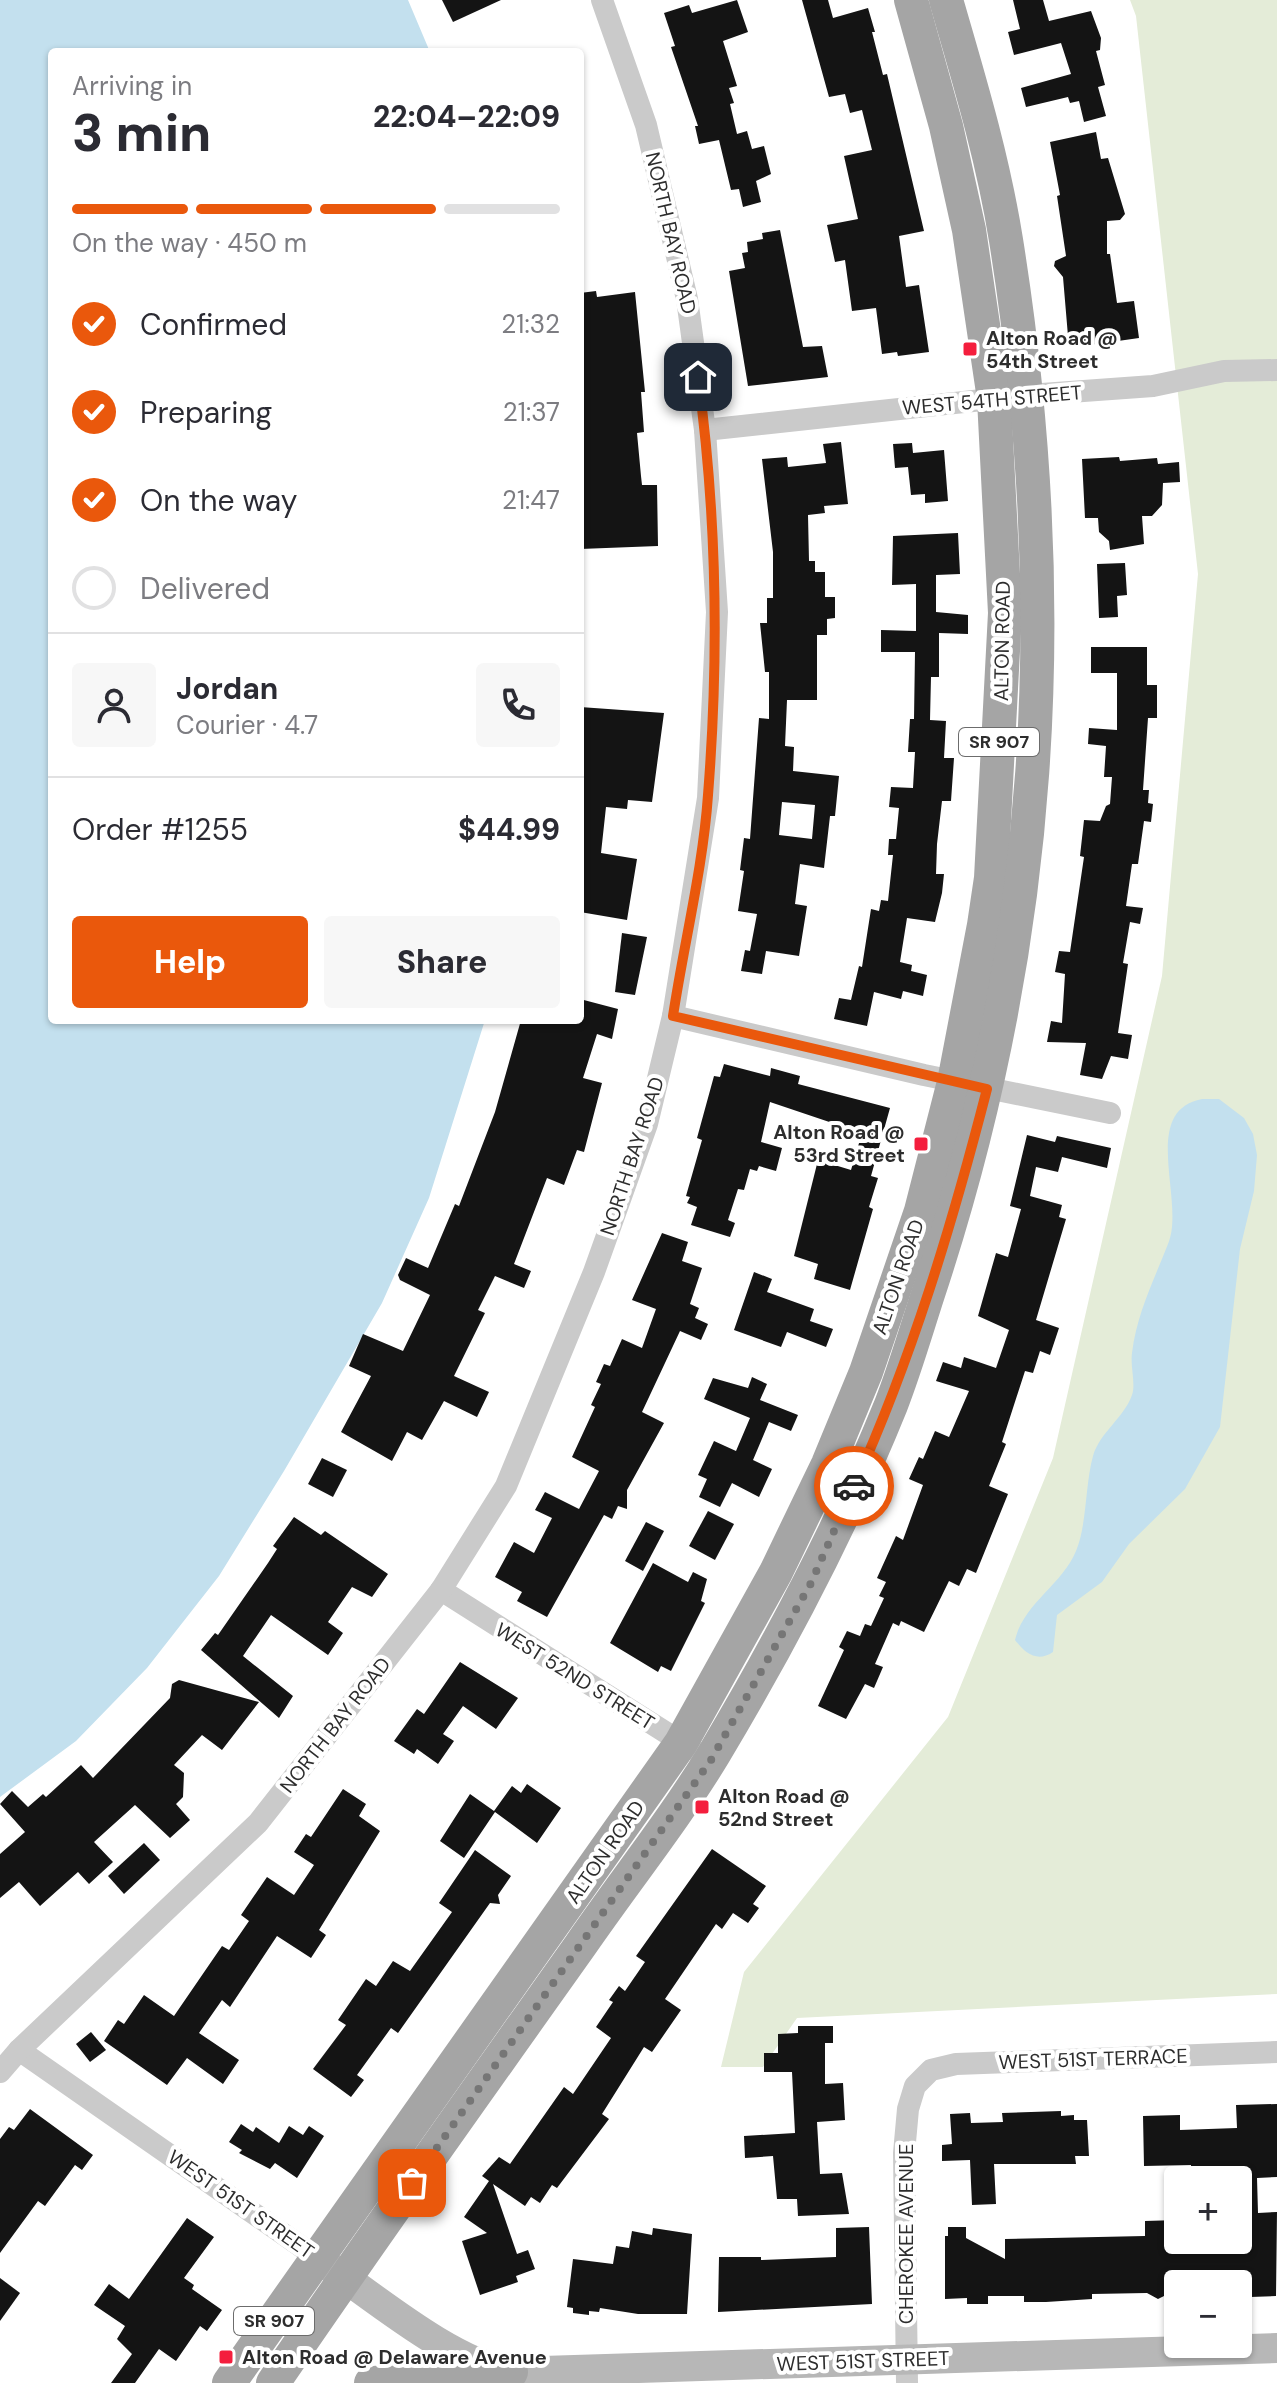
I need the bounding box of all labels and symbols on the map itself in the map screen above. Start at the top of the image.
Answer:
street label: NORTH BAY ROAD [640,150,702,316]
place label: Alton Road @ 54th Street [986,325,1118,374]
marker: Alton Road @ 54th Street [961,340,979,358]
pin [664,343,732,411]
street label: WEST 54TH STREET [901,379,1083,421]
street label: ALTON ROAD [988,581,1016,701]
road number: SR 907 [959,728,1039,756]
street label: NORTH BAY ROAD [594,1073,670,1239]
place label: Alton Road @ 53rd Street [773,1119,905,1168]
marker: Alton Road @ 53rd Street [912,1135,930,1153]
street label: ALTON ROAD [866,1216,930,1338]
courier [814,1446,894,1526]
street label: WEST 52ND STREET [491,1617,659,1735]
street label: NORTH BAY ROAD [274,1652,396,1798]
place label: Alton Road @ 52nd Street [718,1783,850,1832]
street label: ALTON ROAD [560,1795,650,1909]
marker: Alton Road @ 52nd Street [693,1798,711,1816]
street label: WEST 51ST TERRACE [998,2043,1188,2075]
street label: WEST 51ST STREET [163,2144,319,2264]
street label: CHEROKEE AVENUE [893,2144,919,2324]
pin [378,2149,446,2217]
road number: SR 907 [234,2307,314,2335]
place label: Alton Road @ Delaware Avenue [242,2344,547,2370]
street label: WEST 51ST STREET [776,2345,950,2377]
marker: Alton Road @ Delaware Avenue [217,2348,235,2366]

